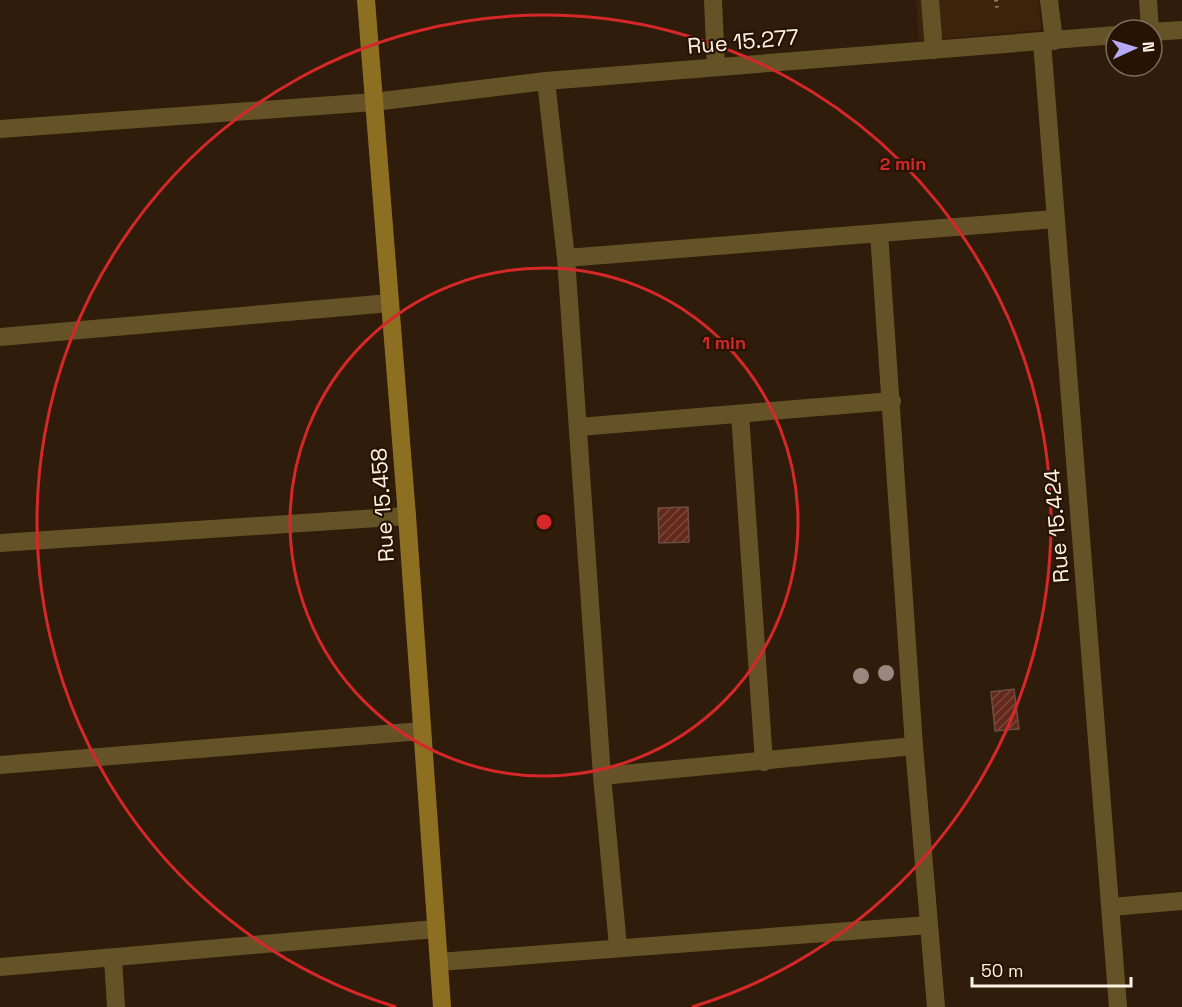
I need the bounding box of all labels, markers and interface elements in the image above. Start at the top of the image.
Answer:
north arrow [1104,18,1164,78]
street label: Rue 15.277 [686,22,800,60]
text: N [1138,41,1159,53]
text: 2 min [880,152,926,175]
text: 1 min [702,331,746,354]
street label: Rue 15.458 [364,447,400,563]
street label: Rue 15.424 [1037,468,1075,584]
centre of rings [534,512,554,532]
scale bar [972,950,1131,988]
text: 50 m [981,959,1023,982]

